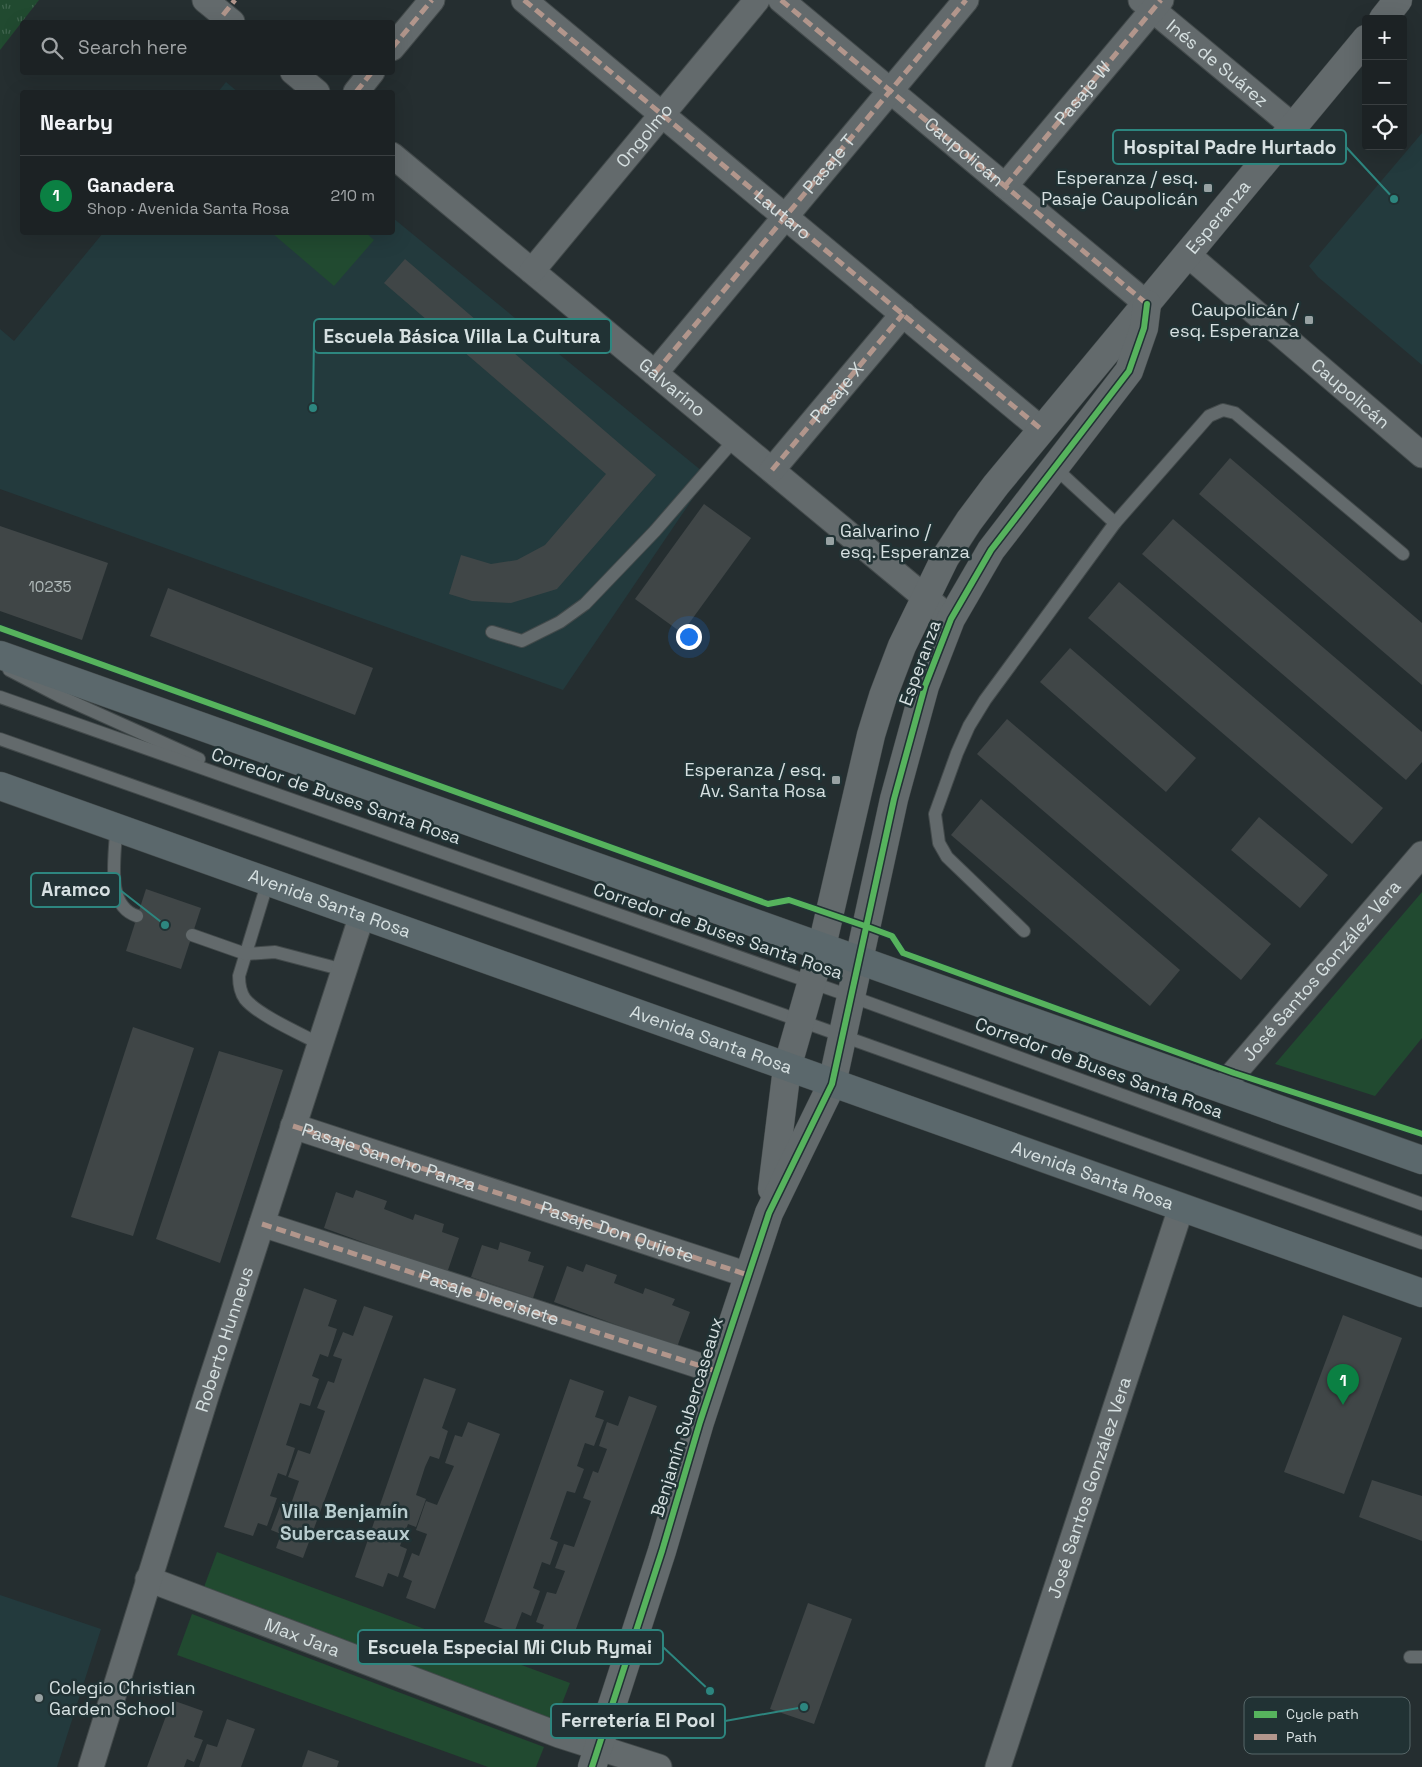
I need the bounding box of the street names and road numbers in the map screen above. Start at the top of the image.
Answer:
street label: Inés de Suárez [1162,14,1273,112]
street label: Pasaje W [1049,56,1116,129]
street label: Ongolmo [611,98,677,172]
street label: Caupolicán [920,112,1009,191]
street label: Pasaje T [797,129,860,198]
street label: Esperanza [1181,175,1255,258]
street label: Lautaro [750,184,816,244]
street label: Galvarino [634,353,710,421]
street label: Caupolicán [1307,353,1395,433]
street label: Pasaje X [805,357,869,427]
street label: Esperanza [893,617,946,709]
street label: Corredor de Buses Santa Rosa [208,742,464,849]
street label: Avenida Santa Rosa [246,864,414,943]
street label: José Santos González Vera [1237,875,1406,1066]
street label: Corredor de Buses Santa Rosa [590,877,846,984]
street label: Avenida Santa Rosa [627,1000,796,1079]
street label: Corredor de Buses Santa Rosa [972,1012,1226,1123]
street label: Pasaje Sancho Panza [299,1118,479,1196]
street label: Avenida Santa Rosa [1009,1136,1177,1215]
street label: Pasaje Don Quijote [537,1196,697,1268]
street label: Roberto Hunneus [190,1264,258,1415]
street label: Pasaje Diecisiete [417,1264,562,1330]
street label: Benjamín Subercaseaux [645,1314,728,1520]
street label: José Santos González Vera [1042,1374,1136,1601]
street label: Max Jara [262,1612,343,1662]

